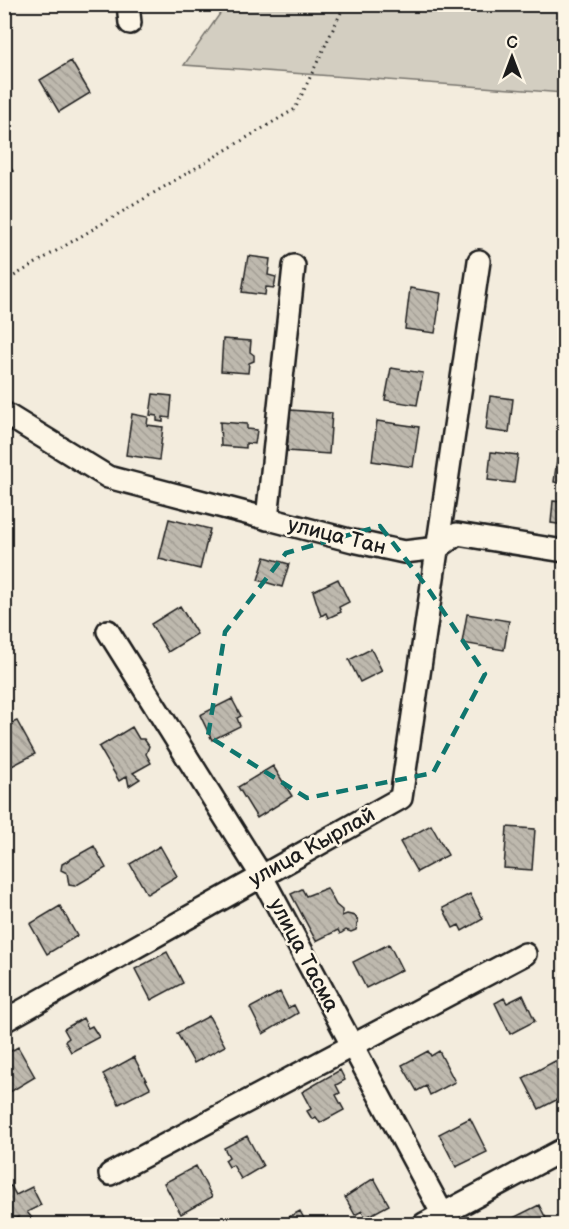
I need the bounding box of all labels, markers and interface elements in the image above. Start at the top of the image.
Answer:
north arrow [482,27,542,87]
text: С [506,34,518,53]
street label: улица Тан [285,512,389,560]
street label: улица Кырлай [245,802,379,892]
street label: улица Тасма [264,894,345,1017]

